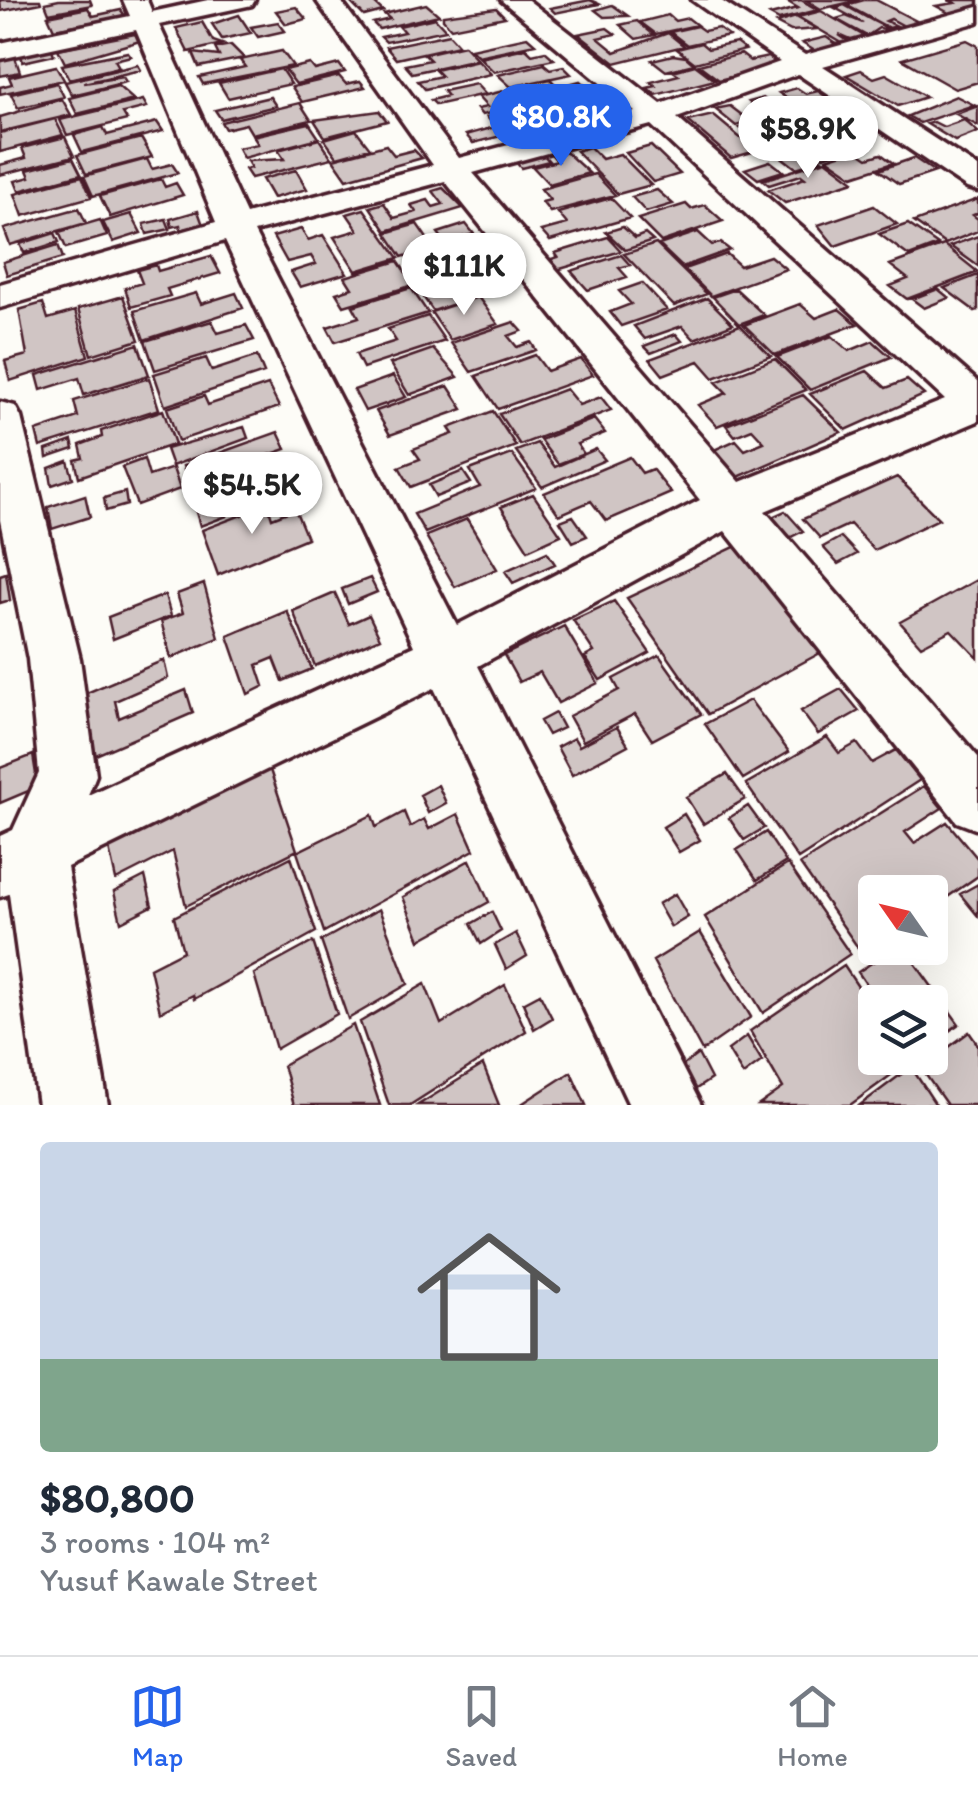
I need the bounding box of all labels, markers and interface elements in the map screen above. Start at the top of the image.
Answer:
pin: $80.8K [480,84,642,169]
pin: $58.9K [727,96,889,181]
text: $80.8K [511,97,611,135]
text: $58.9K [760,109,856,147]
pin: $111K [394,233,534,318]
text: $111K [423,246,505,284]
pin: $54.5K [171,452,333,537]
text: $54.5K [203,465,301,503]
north arrow [858,875,948,965]
map controls [858,875,948,1075]
button: layers [858,985,948,1075]
icon: home [399,1207,579,1387]
text: $80,800 [40,1472,195,1523]
text: 3 rooms · 104 m² [40,1523,270,1561]
text: Yusuf Kawale Street [40,1561,318,1599]
tab: Map [130,1679,185,1773]
tab: Saved [445,1679,517,1773]
tab: Home [777,1679,848,1773]

